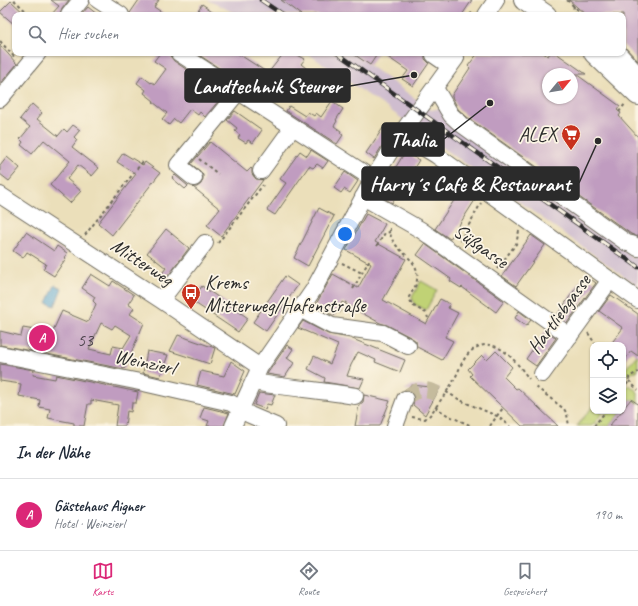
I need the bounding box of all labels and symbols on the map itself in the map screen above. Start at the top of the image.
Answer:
north arrow [542,68,578,104]
callout: Landtechnik Steurer [185,69,350,102]
text: Landtechnik Steurer [193,73,344,99]
place label: ALEX [519,122,559,147]
callout: Thalia [382,123,444,156]
supermarket icon: ALEX [560,123,582,151]
text: Thalia [390,127,438,153]
callout: Harry´s Cafe & Restaurant [362,167,579,200]
text: Harry´s Cafe & Restaurant [370,171,573,197]
street label: Süßgasse [449,218,514,275]
your location [335,224,355,244]
street label: Mitterweg [106,233,179,292]
street label: Hartliebgasse [522,268,597,359]
place label: Krems Mitterweg/Hafenstraße [205,270,367,318]
bus stop icon: Krems Mitterweg/Hafenstraße [180,282,202,310]
pin: A [29,323,55,353]
house number: 53 [77,329,95,351]
street label: Weinzierl [113,343,181,381]

